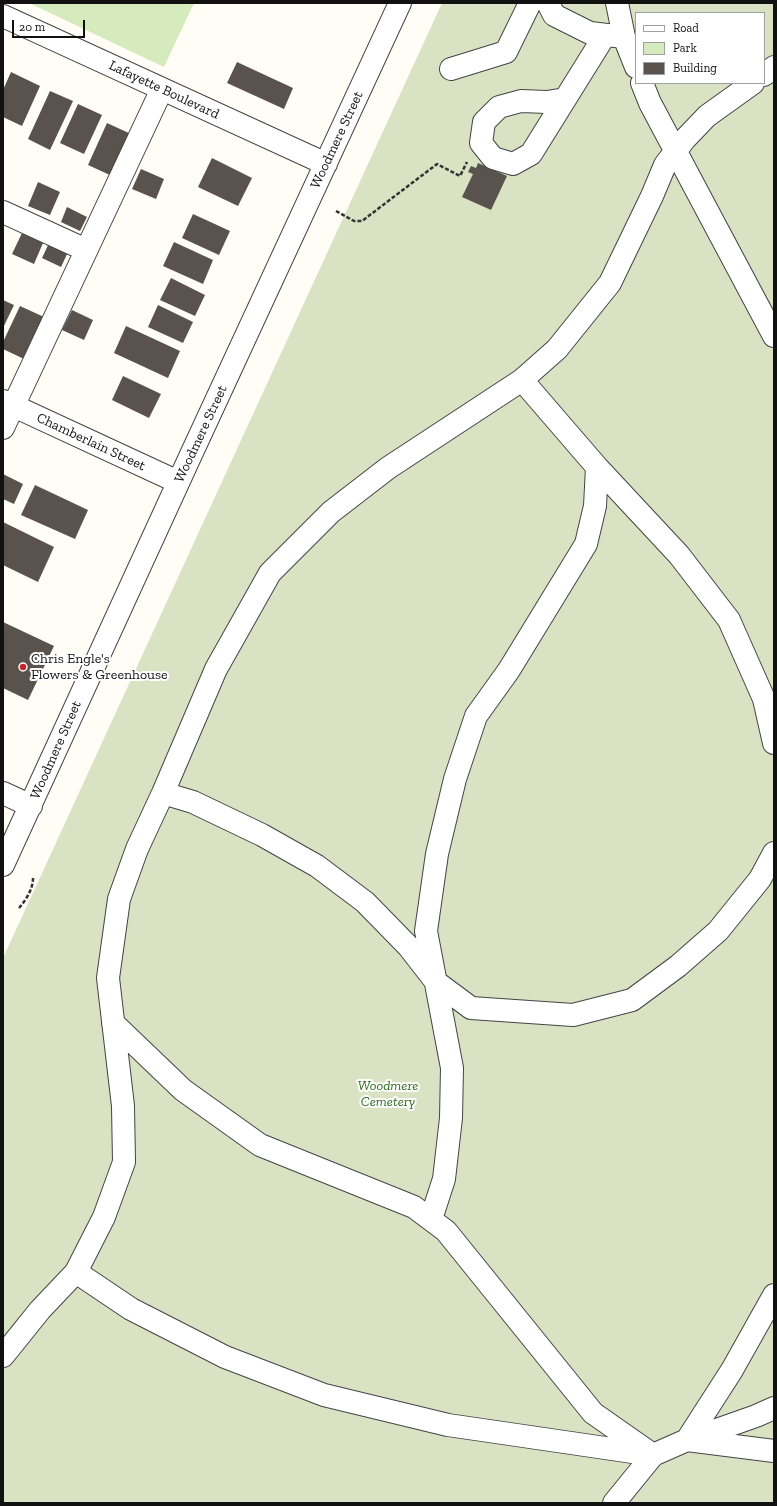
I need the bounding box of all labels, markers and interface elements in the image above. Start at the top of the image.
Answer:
scale bar [14,12,87,38]
legend [635,12,765,84]
text: 20 m [19,20,45,34]
text: Road [673,21,699,35]
text: Park [673,41,697,55]
street label: Lafayette Boulevard [106,57,222,123]
text: Building [673,61,717,75]
street label: Woodmere Street [307,89,367,191]
street label: Woodmere Street [171,383,231,485]
street label: Chamberlain Street [34,409,148,475]
place label: Chris Engle's Flowers & Greenhouse [31,651,168,684]
marker: Chris Engle's Flowers & Greenhouse [18,662,28,672]
street label: Woodmere Street [27,698,85,802]
park label: Woodmere Cemetery [358,1078,418,1110]

